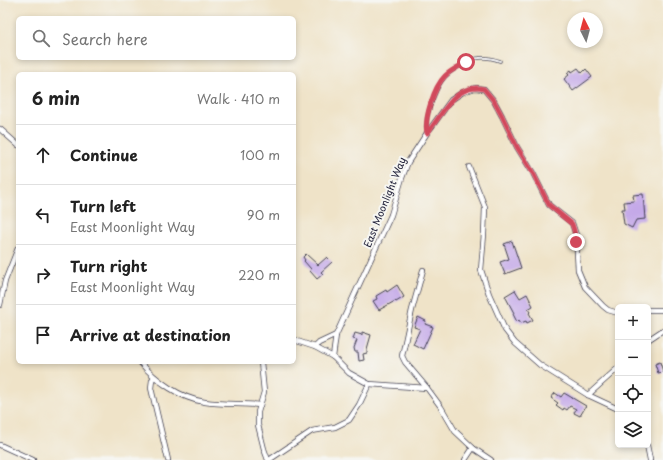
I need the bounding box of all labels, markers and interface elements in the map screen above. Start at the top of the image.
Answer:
north arrow [567,12,603,48]
search box [16,16,296,60]
icon: search [30,27,52,49]
text: Search here [62,27,148,50]
route start [457,53,475,71]
text: 6 min [32,85,80,111]
text: Walk · 410 m [197,89,280,108]
text: Continue [70,143,138,166]
icon: ahead [32,144,54,166]
text: 100 m [240,145,280,164]
street label: East Moonlight Way [359,154,409,249]
text: Turn left [70,194,136,217]
icon: left [32,204,54,226]
text: 90 m [247,205,280,224]
text: East Moonlight Way [70,217,195,236]
route end [567,233,585,251]
text: Turn right [70,254,147,277]
icon: right [32,264,54,286]
text: 220 m [238,265,280,284]
text: East Moonlight Way [70,277,195,296]
map controls [615,304,651,448]
button: + [615,304,651,340]
text: Arrive at destination [70,323,231,346]
icon: arrive [32,324,54,346]
button: − [615,340,651,376]
button: locate [615,376,651,412]
button: layers [615,412,651,448]

